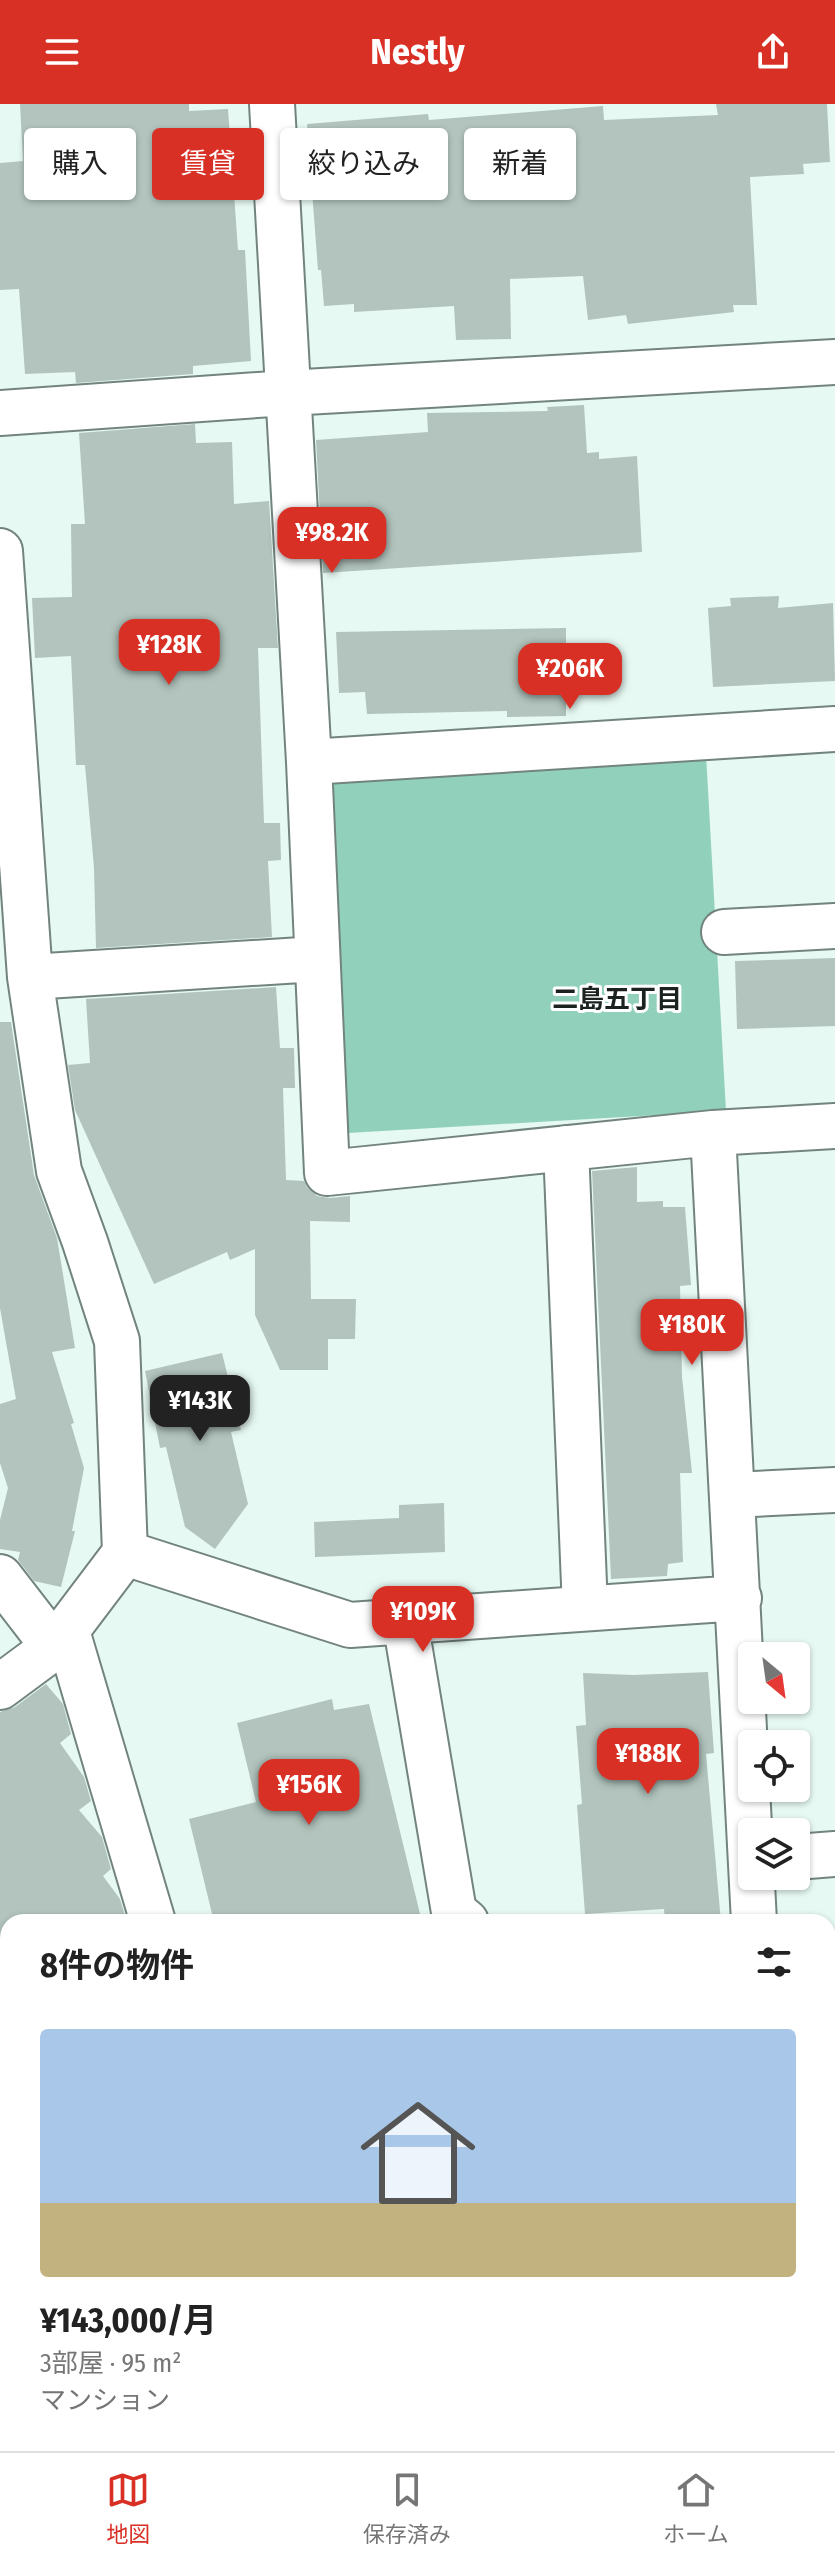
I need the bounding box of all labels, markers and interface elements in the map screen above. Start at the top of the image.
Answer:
icon: menu [40,30,84,74]
text: Nestly [370,30,465,74]
icon: share [751,30,795,74]
chip: 購入 [24,128,136,200]
chip: 賃貸 [152,128,264,200]
chip: 絞り込み [280,128,448,200]
chip: 新着 [464,128,576,200]
pin: ¥98.2K [267,507,397,575]
text: ¥98.2K [295,517,369,548]
pin: ¥128K [113,619,225,687]
text: ¥128K [137,629,201,660]
pin: ¥206K [514,643,626,711]
text: ¥206K [536,653,604,684]
district label: 二島五丁目 [552,984,682,1015]
pin: ¥180K [636,1299,748,1367]
text: ¥180K [659,1309,725,1340]
pin: ¥143K [144,1375,256,1443]
text: ¥143K [168,1385,232,1416]
pin: ¥109K [367,1586,479,1654]
text: ¥109K [390,1596,456,1627]
north arrow [738,1642,810,1714]
map controls [738,1642,810,1890]
pin: ¥188K [592,1728,704,1796]
button: locate [738,1730,810,1802]
text: ¥188K [615,1738,681,1769]
pin: ¥156K [253,1759,365,1827]
text: ¥156K [276,1769,342,1800]
button: layers [738,1818,810,1890]
icon: filters [752,1940,796,1984]
text: 8件の物件 [40,1945,194,1986]
icon: home [346,2081,490,2225]
text: ¥143,000/月 [40,2300,217,2341]
text: 3部屋 · 95 m² [40,2348,181,2379]
text: マンション [40,2385,170,2416]
tab: 地図 [106,2468,150,2548]
tab: 保存済み [363,2468,451,2548]
tab: ホーム [663,2468,729,2548]

